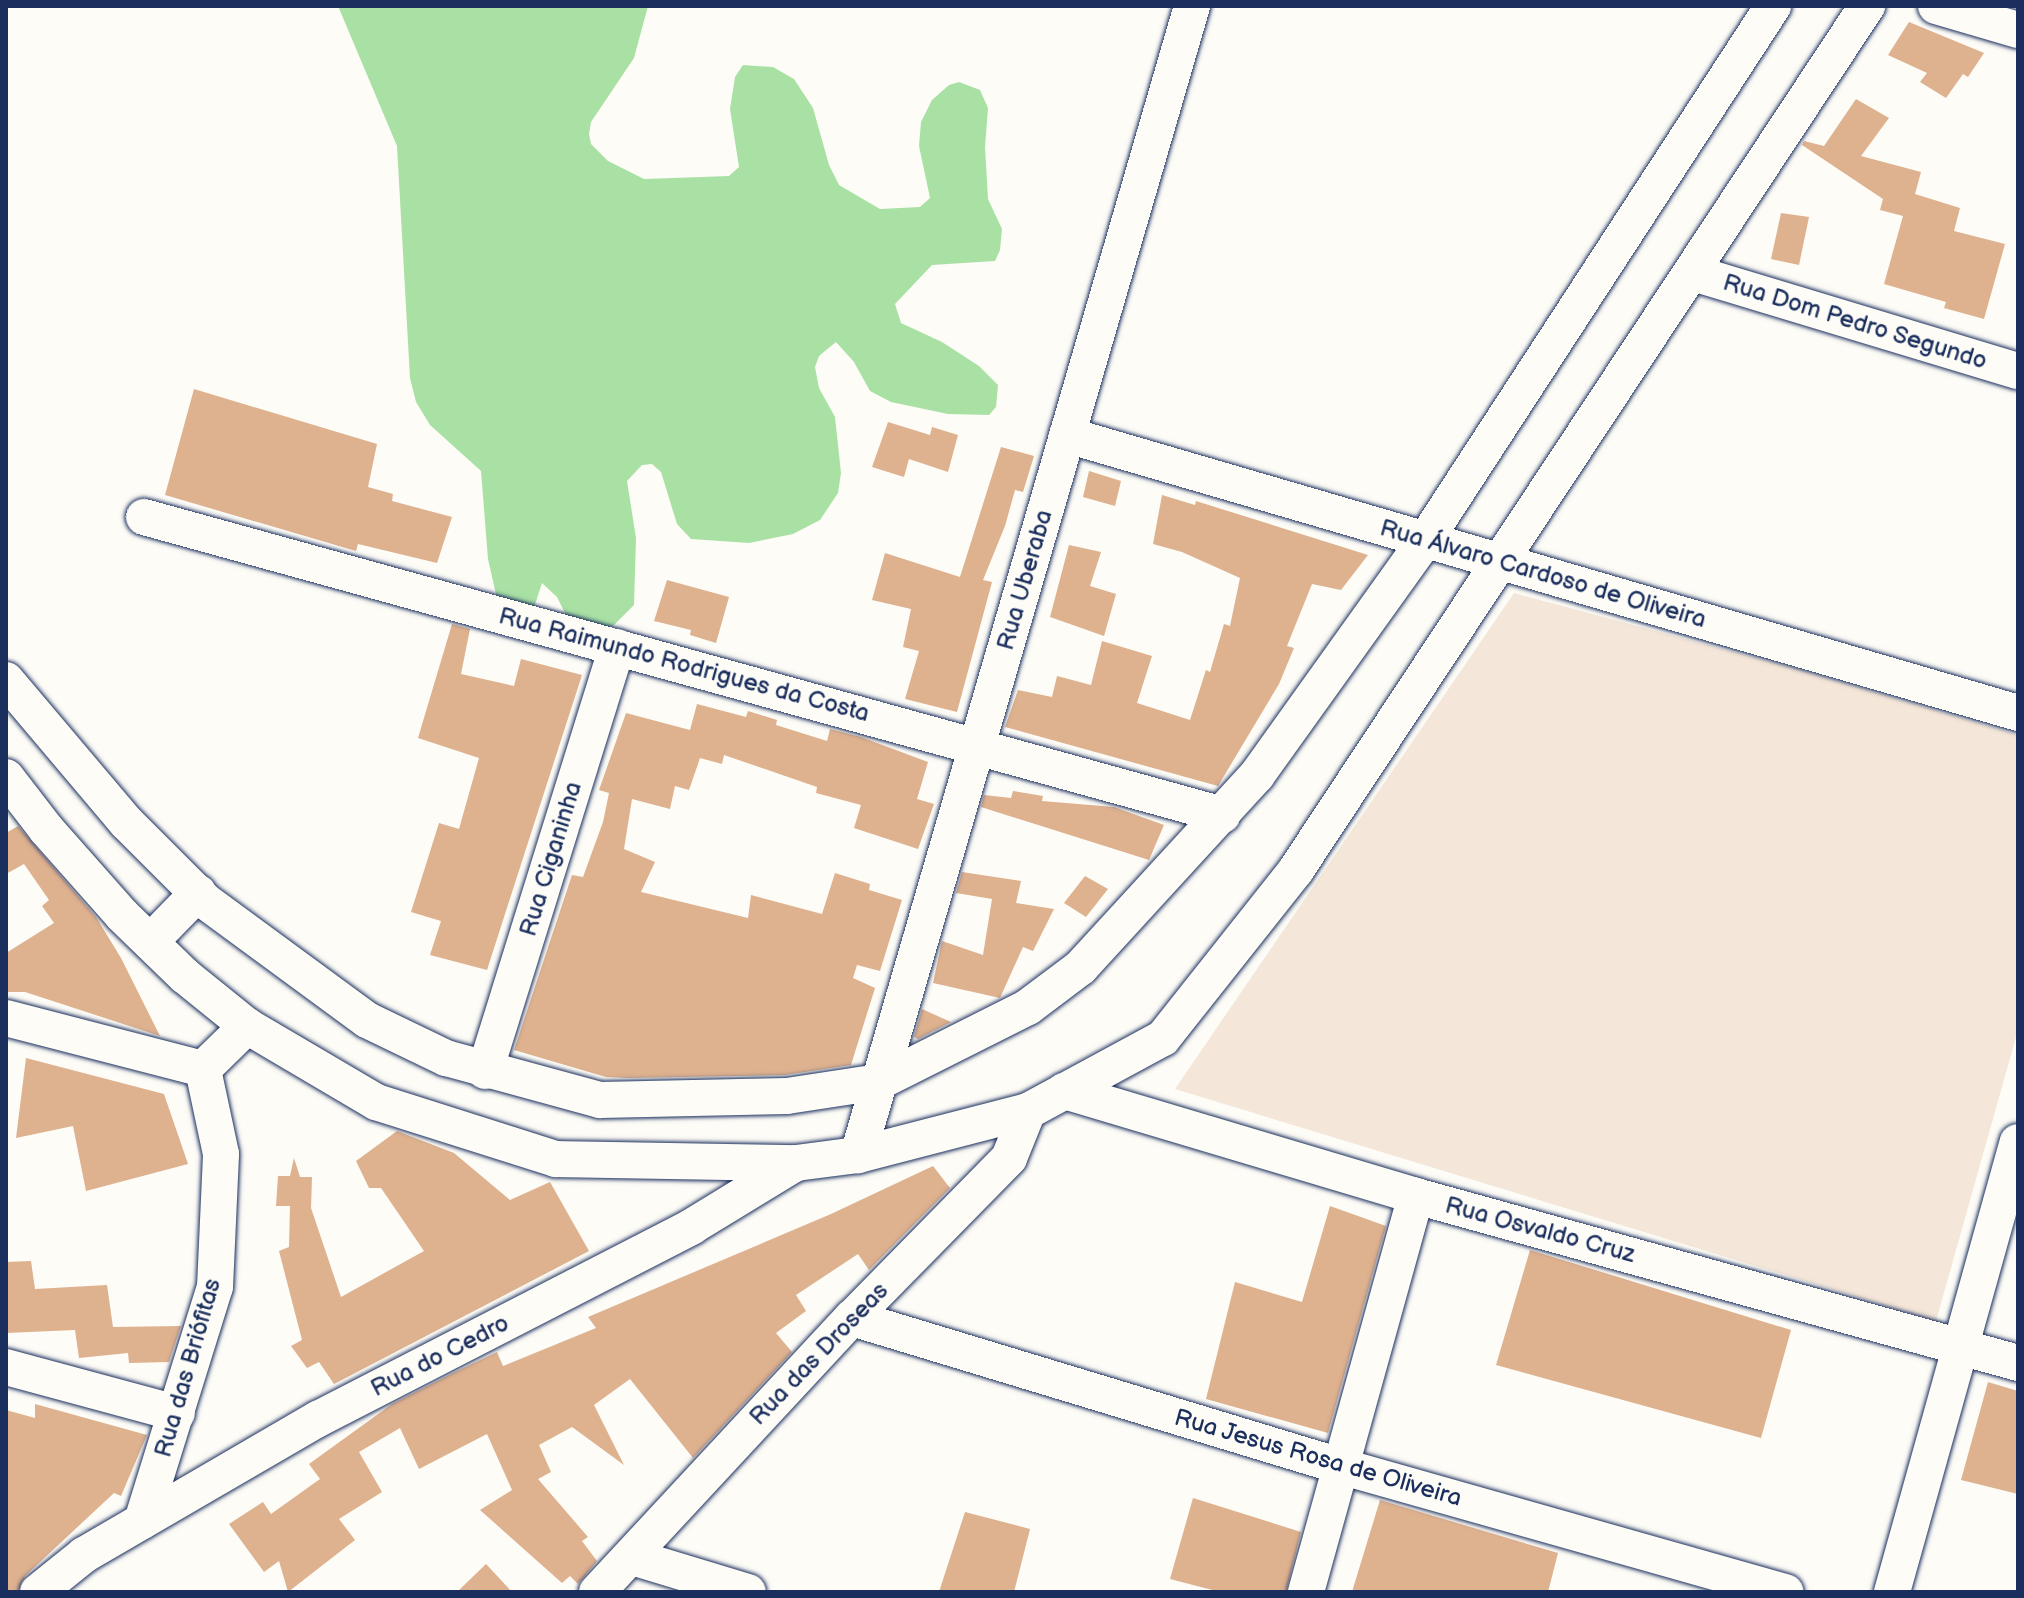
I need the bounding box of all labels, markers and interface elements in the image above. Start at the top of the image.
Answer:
street label: Rua Dom Pedro Segundo [1719,268,1991,376]
street label: Rua Uberaba [991,506,1059,654]
street label: Rua Álvaro Cardoso de Oliveira [1377,514,1709,634]
street label: Rua Raimundo Rodrigues da Costa [496,602,872,728]
street label: Rua Ciganinha [514,778,588,940]
street label: Rua Osvaldo Cruz [1442,1191,1638,1269]
street label: Rua das Briófitas [149,1275,227,1461]
street label: Rua das Droseas [744,1277,894,1431]
street label: Rua do Cedro [366,1309,514,1403]
street label: Rua Jesus Rosa de Oliveira [1170,1403,1466,1513]

